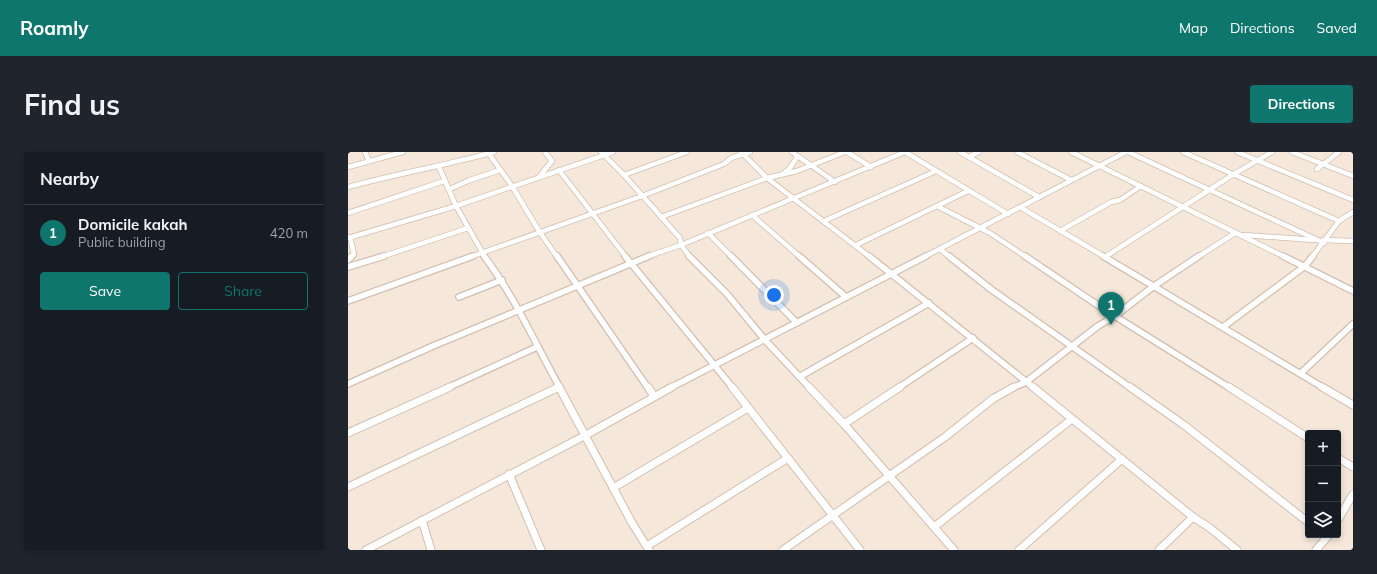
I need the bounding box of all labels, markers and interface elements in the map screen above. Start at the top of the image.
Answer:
text: Roamly [20,16,88,40]
text: Map [1179,19,1208,37]
text: Directions [1230,19,1295,37]
text: Saved [1317,19,1357,37]
button: Directions [1250,85,1353,123]
text: Find us [24,87,120,122]
text: Nearby [40,168,99,189]
text: Domicile kakah [78,215,188,234]
text: 1 [49,225,57,241]
text: 420 m [270,225,308,241]
text: Public building [78,234,166,250]
button: Save [40,272,170,310]
button: Share [178,272,308,310]
your location [764,285,784,305]
pin: 1 [1098,292,1124,325]
map controls [1305,430,1341,538]
button: + [1305,430,1341,466]
button: − [1305,466,1341,502]
button: layers [1305,502,1341,538]

